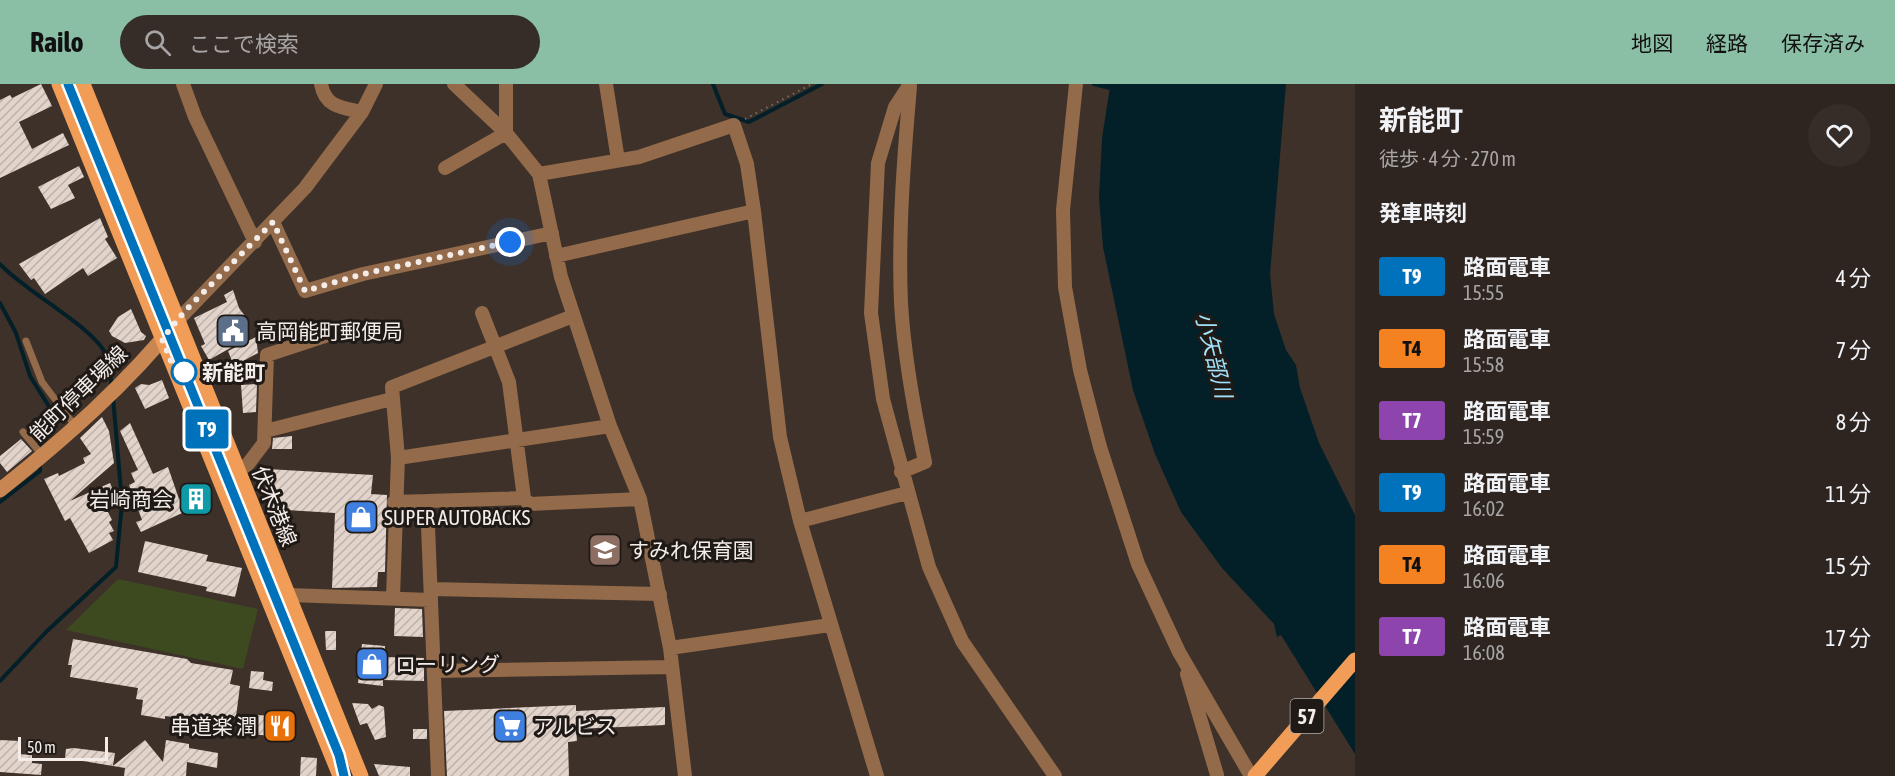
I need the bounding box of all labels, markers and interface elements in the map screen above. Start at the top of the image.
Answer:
search box [120,15,540,69]
text: Railo [30,26,84,58]
icon: search [141,26,174,59]
text: ここで検索 [189,31,299,57]
text: 地図 [1631,31,1673,55]
text: 経路 [1706,31,1748,55]
text: 保存済み [1781,31,1865,55]
text: 新能町 [1379,104,1463,136]
button: heart [1808,104,1871,167]
text: 徒歩 · 4 分 · 270 m [1379,147,1516,170]
text: 発車時刻 [1379,200,1467,226]
your location [495,227,525,257]
text: 路面電車 [1463,254,1551,280]
text: T9 [1402,264,1422,288]
text: 4 分 [1836,265,1871,291]
text: 15:55 [1463,281,1504,304]
water label: 小矢部川 [1191,309,1238,403]
public building icon: 高岡能町郵便局 [215,313,251,349]
place label: 高岡能町郵便局 [256,319,403,343]
text: 路面電車 [1463,326,1551,352]
text: T4 [1402,336,1422,360]
text: 7 分 [1836,337,1871,363]
street label: 能町停車場線 [24,341,132,445]
text: 15:58 [1463,353,1504,376]
marker: 新能町 [171,359,197,385]
place label: 新能町 [202,360,265,384]
text: 路面電車 [1463,398,1551,424]
text: T7 [1402,408,1422,432]
text: 8 分 [1836,409,1871,435]
line badge: T9 [180,410,234,448]
text: T9 [197,417,217,441]
text: 15:59 [1463,425,1504,448]
street label: 伏木港線 [248,463,302,549]
text: 路面電車 [1463,470,1551,496]
text: T9 [1402,480,1422,504]
building icon: 岩崎商会 [178,481,214,517]
text: 11 分 [1825,481,1871,507]
place label: 岩崎商会 [89,487,173,511]
text: 16:02 [1463,497,1505,520]
shop icon: SUPER AUTOBACKS [343,499,379,535]
place label: SUPER AUTOBACKS [384,505,531,529]
school or university icon: すみれ保育園 [587,532,623,568]
place label: すみれ保育園 [628,538,754,562]
text: 路面電車 [1463,542,1551,568]
text: T4 [1402,552,1422,576]
text: 15 分 [1825,553,1871,579]
text: 16:06 [1463,569,1505,592]
text: 路面電車 [1463,614,1551,640]
text: T7 [1402,624,1422,648]
text: 17 分 [1825,625,1871,651]
text: 16:08 [1463,641,1505,664]
shop icon: ローリング [354,646,390,682]
place label: ローリング [395,652,500,676]
road number: 57 [1290,699,1324,733]
restaurant icon: 串道楽 潤 [262,708,298,744]
supermarket icon: アルビス [492,708,528,744]
place label: 串道楽 潤 [170,714,257,738]
place label: アルビス [533,714,617,738]
scale bar [18,734,108,762]
text: 50 m [27,738,56,756]

